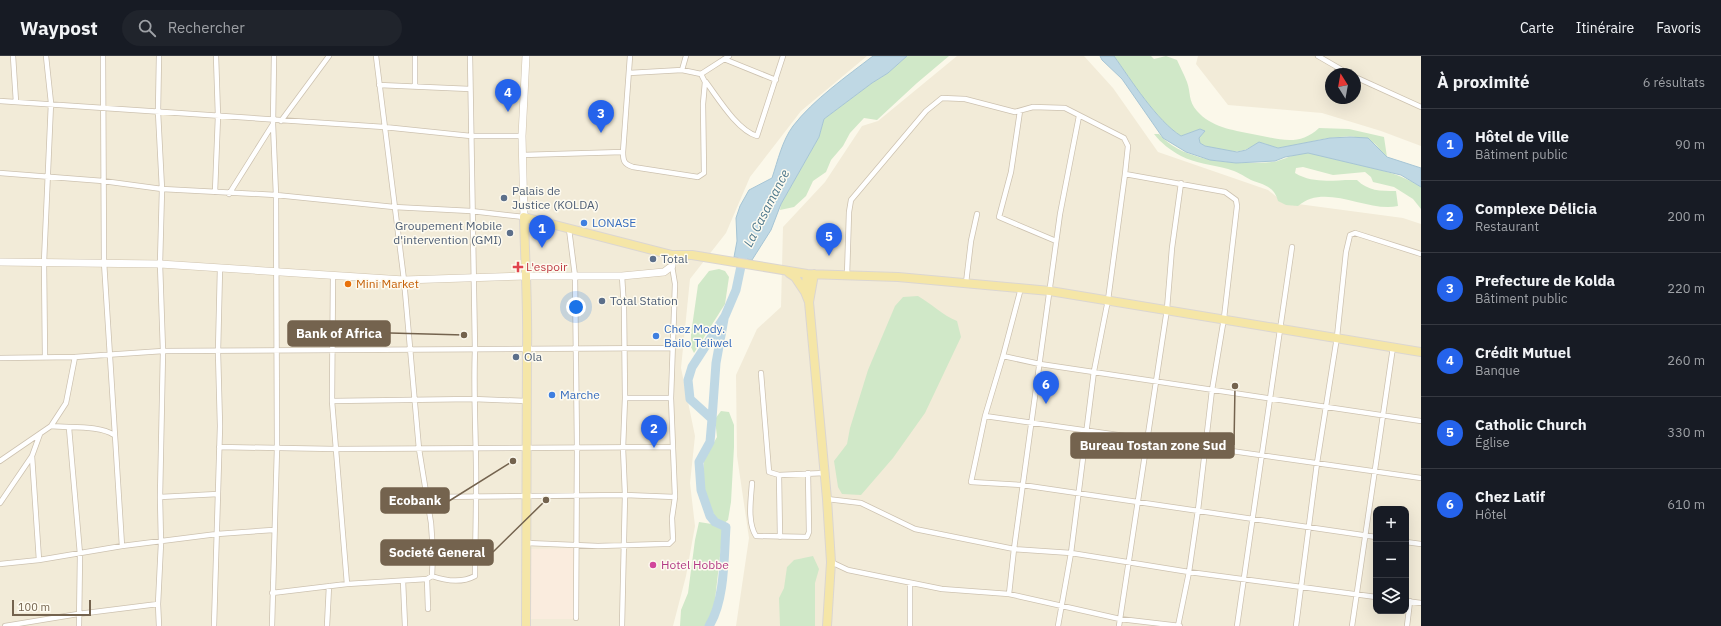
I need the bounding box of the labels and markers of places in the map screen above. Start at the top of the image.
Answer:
pin: 4 [495,79,521,112]
pin: 3 [588,100,614,133]
place label: Palais de Justice (KOLDA) [512,183,599,212]
marker: Palais de Justice (KOLDA) [499,193,509,203]
pin: 1 [529,215,555,248]
place label: LONASE [592,215,636,230]
place label: Groupement Mobile d'intervention (GMI) [393,218,502,247]
marker: LONASE [579,218,589,228]
pin: 5 [816,223,842,256]
marker: Groupement Mobile d'intervention (GMI) [505,228,515,238]
place label: Total [661,251,688,266]
marker: Total [648,254,658,264]
place label: L'espoir [526,259,568,274]
marker: L'espoir [513,262,523,272]
place label: Mini Market [356,276,419,291]
marker: Mini Market [343,279,353,289]
place label: Total Station [610,293,678,308]
marker: Total Station [597,296,607,306]
callout: Bank of Africa [288,321,390,346]
place label: Chez Mody. Bailo Teliwel [664,321,732,350]
marker: Chez Mody. Bailo Teliwel [651,331,661,341]
place label: Ola [524,349,543,364]
marker: Ola [511,352,521,362]
pin: 6 [1033,371,1059,404]
place label: Marche [560,387,600,402]
marker: Marche [547,390,557,400]
pin: 2 [641,415,667,448]
callout: Bureau Tostan zone Sud [1071,433,1234,458]
callout: Ecobank [381,488,449,513]
callout: Societé General [381,540,493,565]
place label: Hotel Hobbe [661,557,729,572]
marker: Hotel Hobbe [648,560,658,570]

